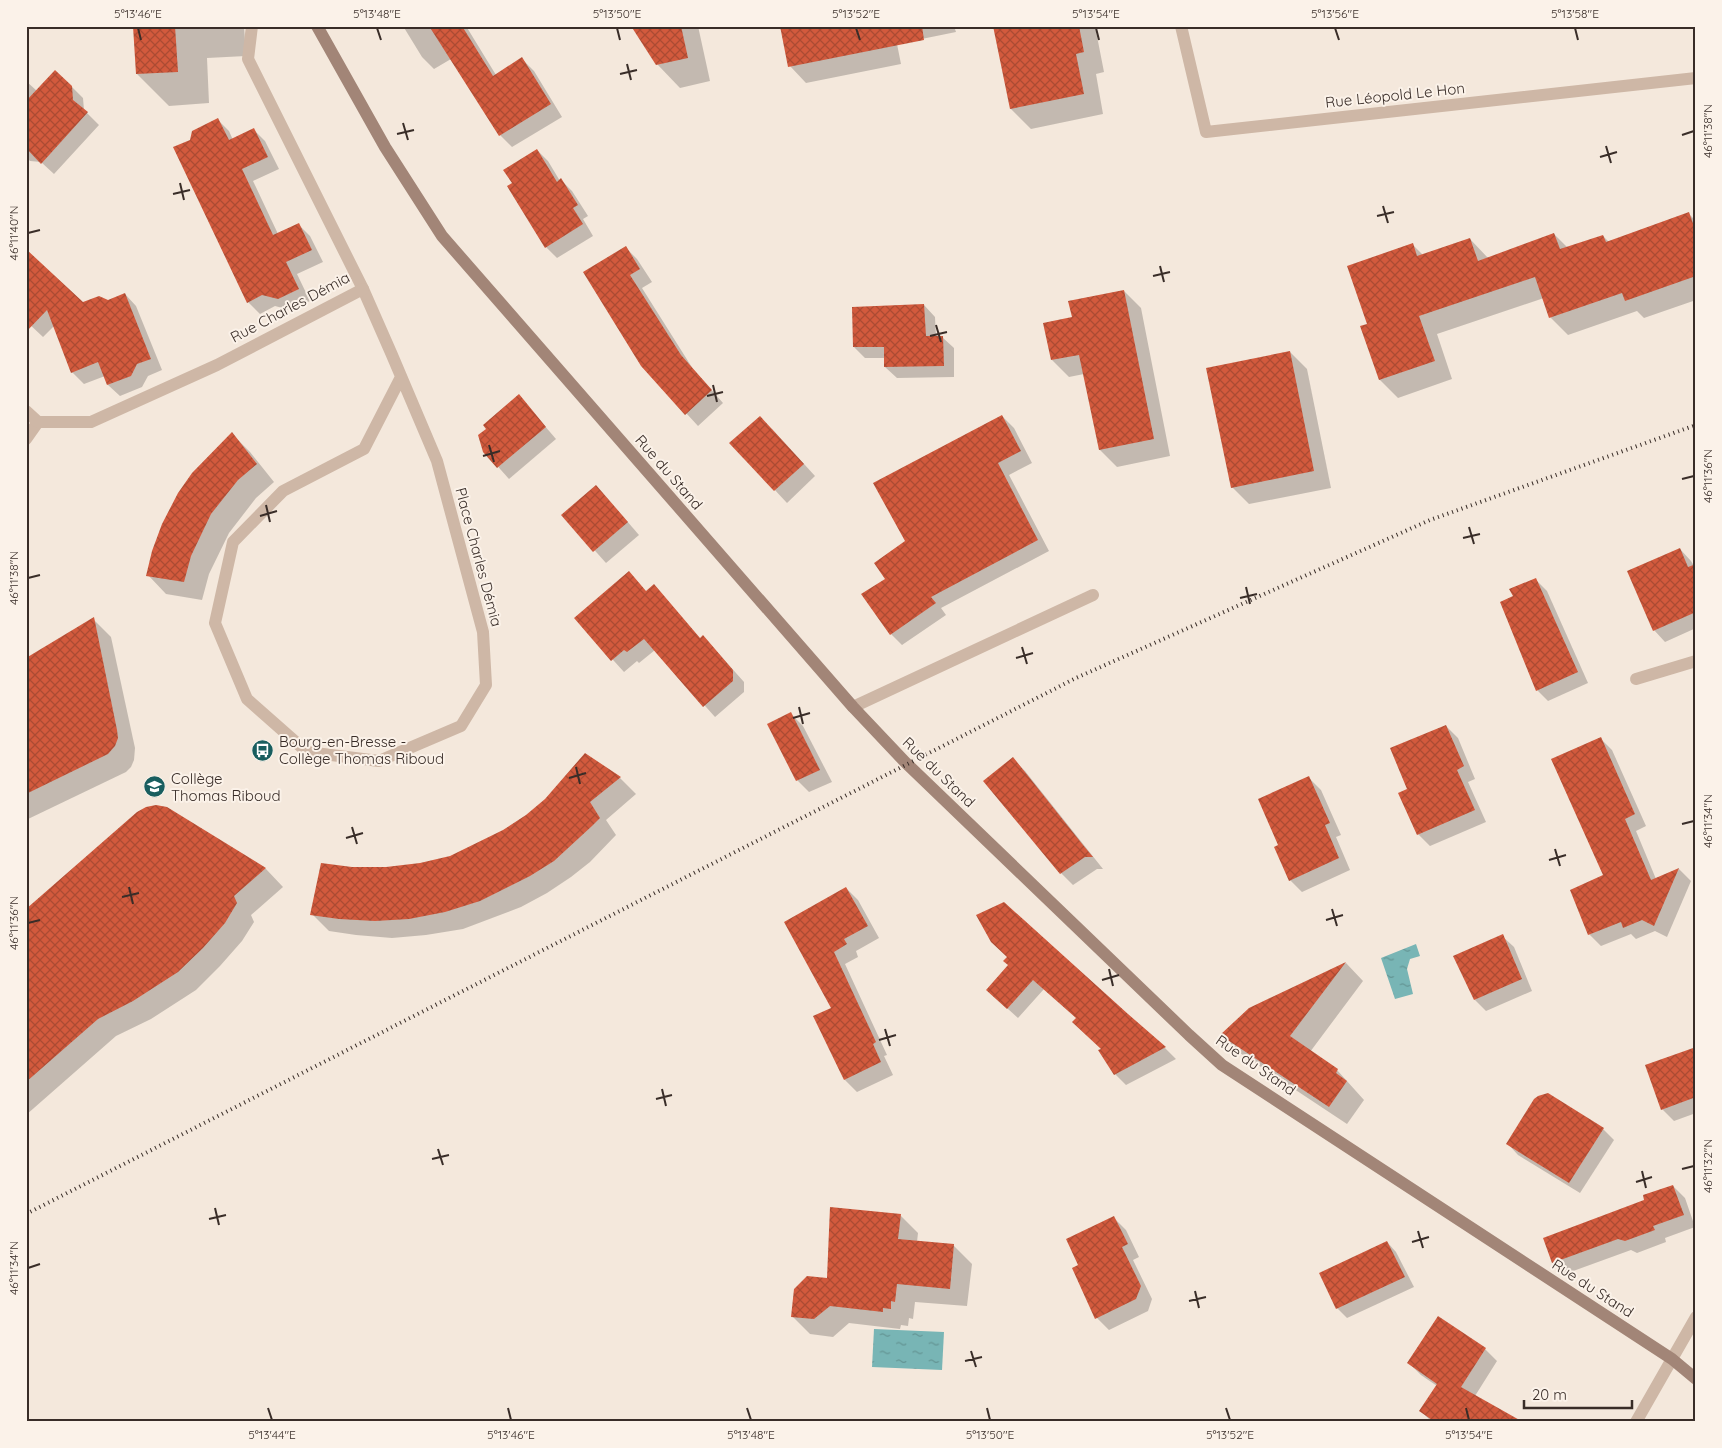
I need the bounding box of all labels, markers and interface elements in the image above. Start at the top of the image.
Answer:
text: 5°13'46"E [114,6,162,21]
text: 5°13'48"E [353,6,401,21]
text: 5°13'50"E [593,6,642,21]
text: 5°13'52"E [832,6,880,21]
text: 5°13'54"E [1072,6,1120,21]
text: 5°13'56"E [1311,6,1359,21]
text: 5°13'58"E [1551,6,1599,21]
street label: Rue Léopold Le Hon [1324,78,1466,112]
text: 46°11'38"N [1700,104,1715,158]
text: 46°11'40"N [6,206,21,260]
street label: Rue Charles Démia [227,268,353,346]
street label: Rue du Stand [631,431,707,513]
text: 46°11'36"N [1700,449,1715,503]
street label: Place Charles Démia [451,485,507,629]
text: 46°11'38"N [6,551,21,605]
place label: Bourg-en-Bresse - Collège Thomas Riboud [279,732,444,768]
street label: Rue du Stand [899,733,979,811]
bus stop icon: Bourg-en-Bresse - Collège Thomas Riboud [251,738,275,762]
place label: Collège Thomas Riboud [171,769,281,805]
school or university icon: Collège Thomas Riboud [143,775,167,799]
text: 46°11'34"N [1700,794,1715,848]
text: 46°11'36"N [6,896,21,950]
street label: Rue du Stand [1212,1030,1300,1100]
text: 46°11'32"N [1700,1139,1715,1193]
text: 46°11'34"N [6,1241,21,1295]
street label: Rue du Stand [1549,1255,1637,1321]
scale bar [1524,1378,1632,1410]
text: 20 m [1532,1385,1567,1404]
text: 5°13'44"E [248,1427,296,1442]
text: 5°13'46"E [487,1427,535,1442]
text: 5°13'48"E [727,1427,775,1442]
text: 5°13'50"E [966,1427,1015,1442]
text: 5°13'52"E [1206,1427,1254,1442]
text: 5°13'54"E [1445,1427,1493,1442]

